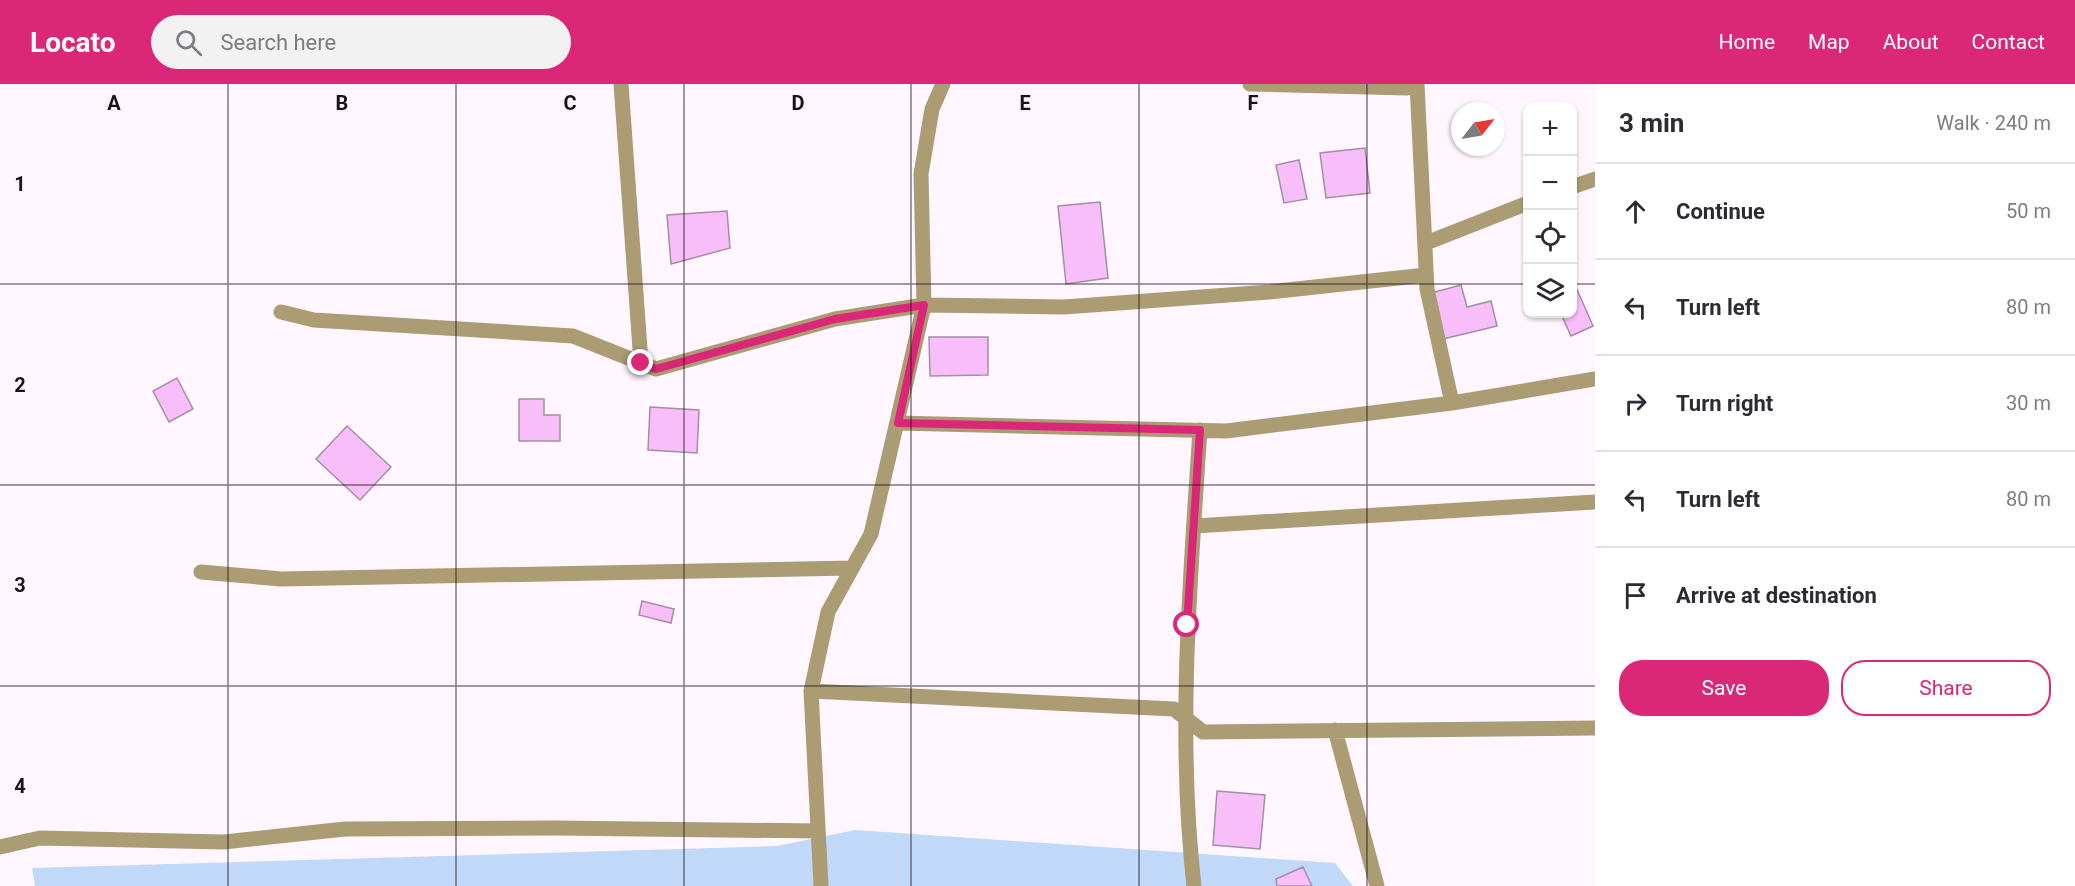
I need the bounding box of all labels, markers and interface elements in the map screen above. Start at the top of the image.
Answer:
search box [151,15,571,69]
text: Locato [30,26,115,59]
icon: search [172,26,205,59]
text: Search here [220,30,336,55]
text: Home [1719,30,1775,54]
text: Map [1808,30,1850,54]
text: About [1883,30,1939,54]
text: Contact [1972,30,2045,54]
text: A [107,91,121,115]
text: B [336,91,348,115]
text: C [563,91,577,115]
text: D [792,91,805,115]
text: E [1019,91,1031,115]
text: F [1248,91,1259,115]
north arrow [1451,102,1505,156]
map controls [1523,102,1577,318]
button: + [1523,102,1577,156]
text: 3 min [1619,108,1684,138]
text: Walk · 240 m [1936,111,2051,135]
button: − [1523,156,1577,210]
text: 1 [14,172,26,196]
icon: ahead [1619,195,1652,228]
text: Continue [1676,199,1765,224]
text: 50 m [2006,199,2051,223]
button: locate [1523,210,1577,264]
button: layers [1523,264,1577,318]
icon: left [1619,291,1652,324]
text: Turn left [1676,295,1760,320]
text: 80 m [2006,295,2051,319]
route end [627,349,653,375]
text: 2 [14,373,26,397]
icon: right [1619,387,1652,420]
text: Turn right [1676,391,1773,416]
text: 30 m [2006,391,2051,415]
icon: left [1619,483,1652,516]
text: Turn left [1676,487,1760,512]
text: 80 m [2006,487,2051,511]
text: 3 [14,573,26,597]
icon: arrive [1619,579,1652,612]
text: Arrive at destination [1676,583,1877,608]
route start [1173,611,1199,637]
button: Save [1619,660,1829,716]
button: Share [1841,660,2051,716]
text: 4 [14,774,26,798]

